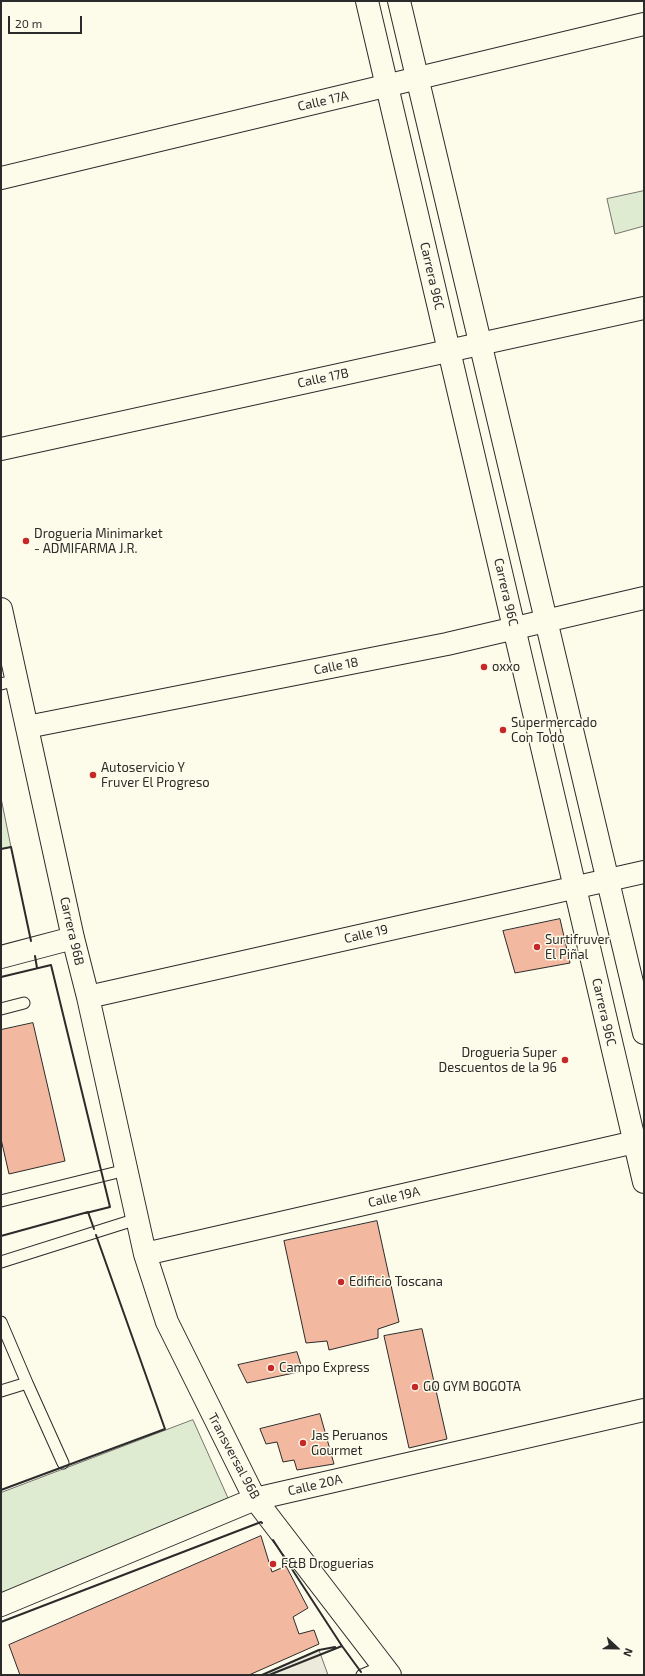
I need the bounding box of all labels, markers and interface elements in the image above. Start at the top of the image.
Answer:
scale bar [10,8,84,34]
text: 20 m [15,16,42,30]
street label: Calle 17A [296,88,350,114]
street label: Carrera 96C [417,240,447,312]
street label: Calle 17B [296,365,350,391]
place label: Drogueria Minimarket - ADMIFARMA J.R. [34,526,163,557]
marker: Drogueria Minimarket - ADMIFARMA J.R. [21,536,31,546]
street label: Carrera 96C [491,556,521,628]
street label: Calle 18 [312,654,360,678]
place label: oxxo [492,659,520,675]
marker: oxxo [479,662,489,672]
place label: Supermercado Con Todo [511,715,597,746]
marker: Supermercado Con Todo [498,725,508,735]
place label: Autoservicio Y Fruver El Progreso [101,760,210,791]
marker: Autoservicio Y Fruver El Progreso [88,770,98,780]
street label: Carrera 96B [57,895,87,967]
street label: Calle 19 [342,921,390,947]
place label: Surtifruver El Piñal [545,932,610,963]
marker: Surtifruver El Piñal [532,942,542,952]
street label: Carrera 96C [589,976,619,1048]
place label: Drogueria Super Descuentos de la 96 [439,1045,557,1076]
marker: Drogueria Super Descuentos de la 96 [560,1055,570,1065]
street label: Calle 19A [367,1183,421,1211]
place label: Edificio Toscana [349,1274,443,1290]
marker: Edificio Toscana [336,1277,346,1287]
place label: Campo Express [279,1360,370,1376]
marker: Campo Express [266,1363,276,1373]
place label: GO GYM BOGOTA [423,1379,521,1395]
marker: GO GYM BOGOTA [410,1382,420,1392]
street label: Transversal 96B [205,1410,263,1502]
place label: Jas Peruanos Gourmet [311,1428,388,1459]
marker: Jas Peruanos Gourmet [298,1438,308,1448]
street label: Calle 20A [286,1471,344,1499]
place label: F&B Droguerias [281,1556,374,1572]
marker: F&B Droguerias [268,1559,278,1569]
north arrow [597,1628,637,1668]
text: N [621,1647,636,1659]

